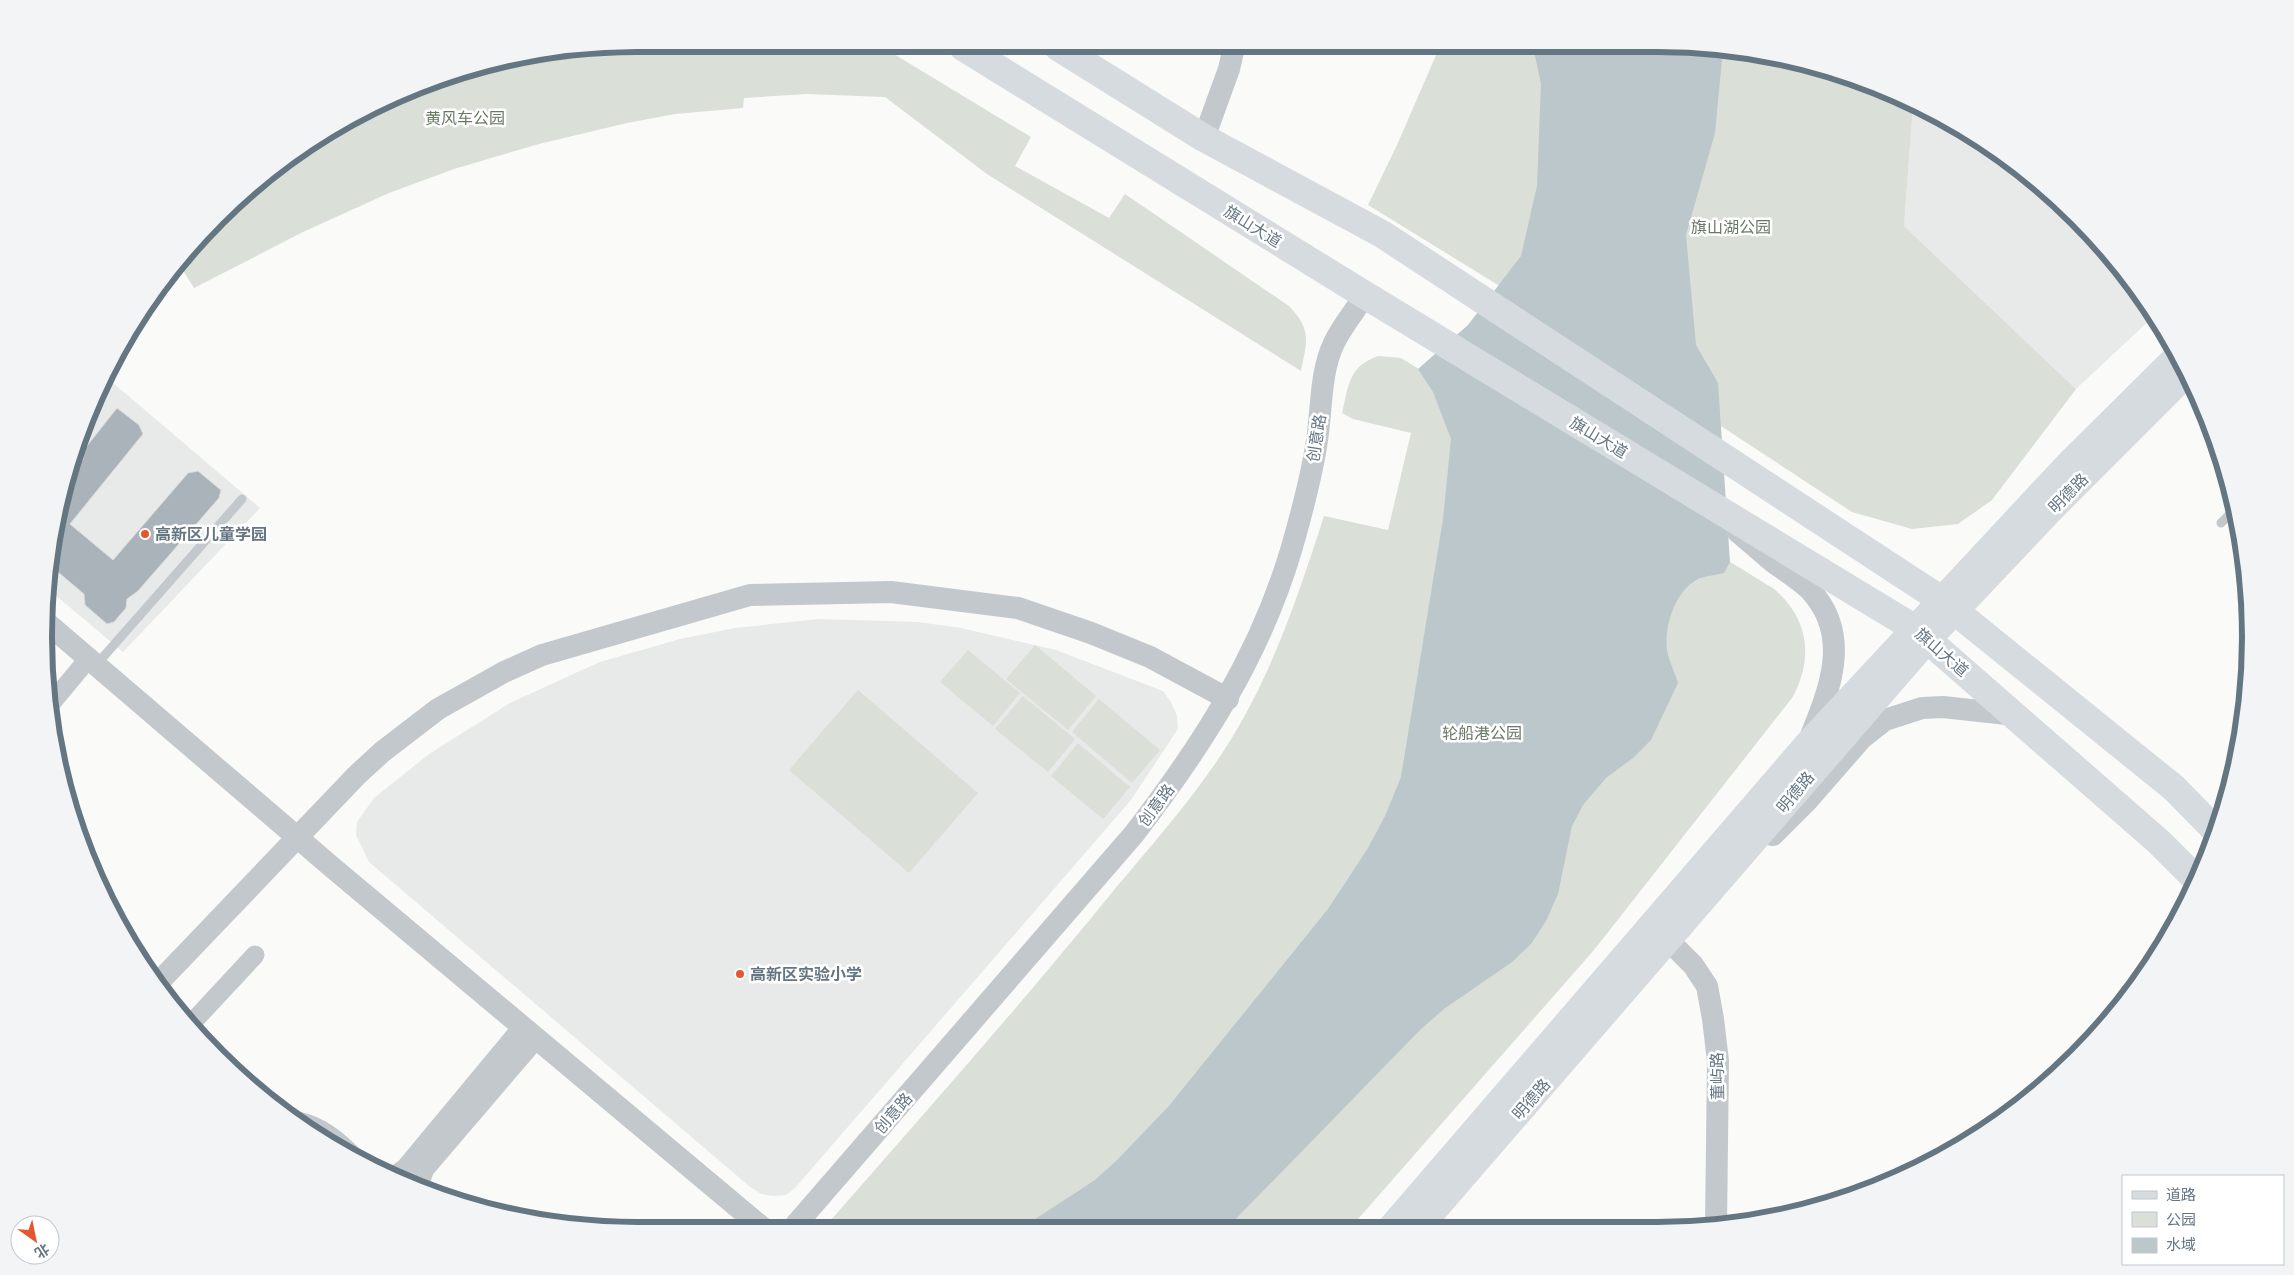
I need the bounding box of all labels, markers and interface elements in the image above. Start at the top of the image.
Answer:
park label: 黄风车公园 [425,108,505,129]
street label: 旗山大道 [1220,201,1285,252]
park label: 旗山湖公园 [1691,217,1771,238]
street label: 旗山大道 [1566,412,1632,463]
street label: 创意路 [1302,413,1331,463]
street label: 明德路 [2044,469,2093,518]
place label: 高新区儿童学园 [155,524,267,545]
marker: 高新区儿童学园 [139,528,151,540]
street label: 旗山大道 [1911,623,1973,681]
park label: 轮船港公园 [1442,723,1522,744]
street label: 明德路 [1772,767,1819,817]
street label: 创意路 [1134,780,1179,831]
place label: 高新区实验小学 [750,964,862,985]
marker: 高新区实验小学 [734,968,746,980]
street label: 董屿路 [1707,1052,1728,1100]
street label: 明德路 [1508,1074,1555,1124]
street label: 创意路 [870,1088,917,1138]
legend [2122,1175,2284,1265]
text: 道路 [2166,1185,2196,1204]
text: 公园 [2166,1210,2196,1229]
north arrow [10,1215,60,1265]
text: 水域 [2166,1235,2196,1254]
text: 北 [31,1240,53,1262]

